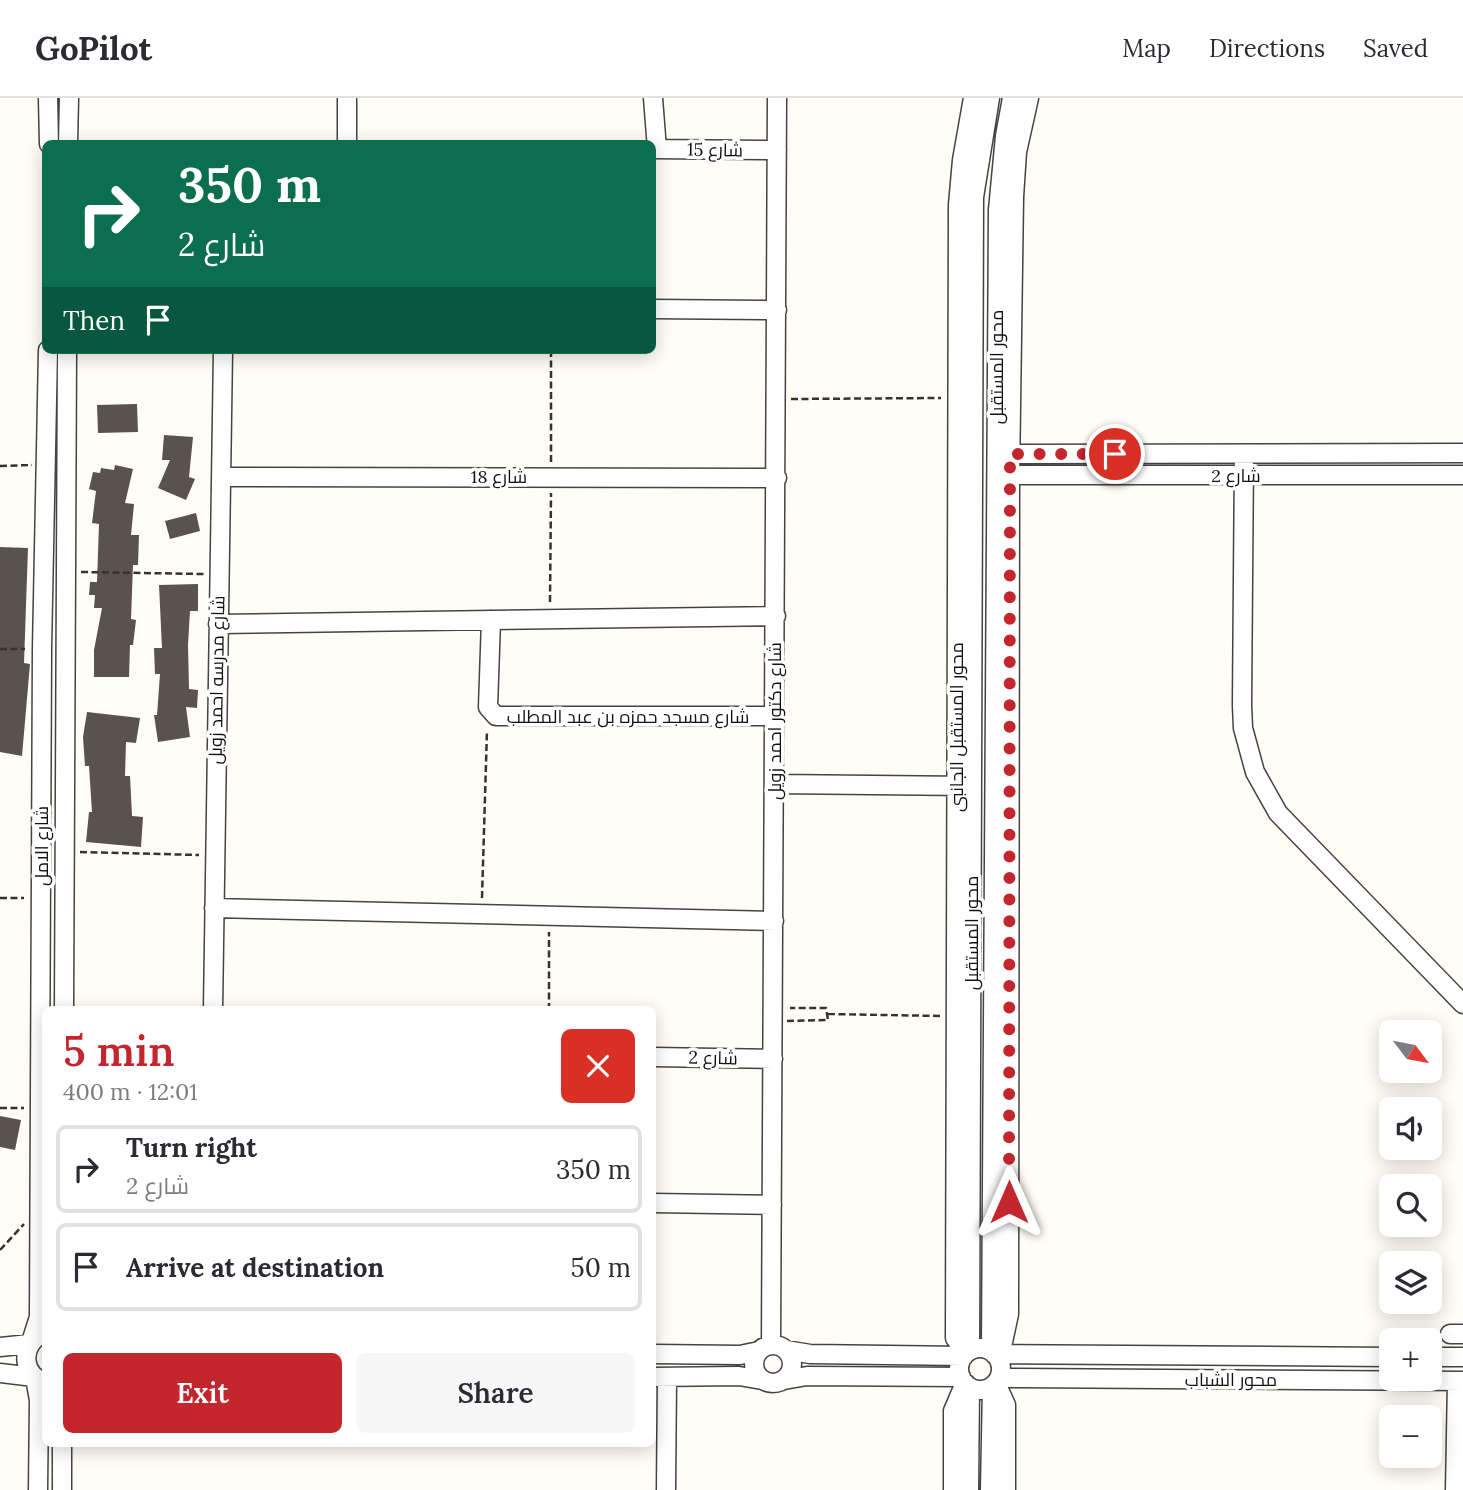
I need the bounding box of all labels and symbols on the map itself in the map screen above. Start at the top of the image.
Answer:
street label: شارع 15 [687,138,743,162]
street label: محور المستقبل [985,310,1008,424]
pin [1085,424,1145,484]
street label: شارع 2 [1211,464,1261,488]
street label: شارع 18 [471,465,527,489]
street label: شارع مدرسه احمد زويل [204,595,230,765]
street label: شارع دكتور احمد زويل [763,642,787,800]
street label: محور المستقبل الجانبى [945,642,968,812]
street label: شارع مسجد حمزه بن عبد المطلب [507,705,749,729]
street label: شارع الامل [30,806,54,886]
street label: محور المستقبل [960,876,983,990]
north arrow [1379,1020,1442,1083]
street label: شارع 2 [688,1046,738,1070]
position arrow [972,1165,1046,1239]
street label: محور الشباب [1185,1368,1277,1391]

